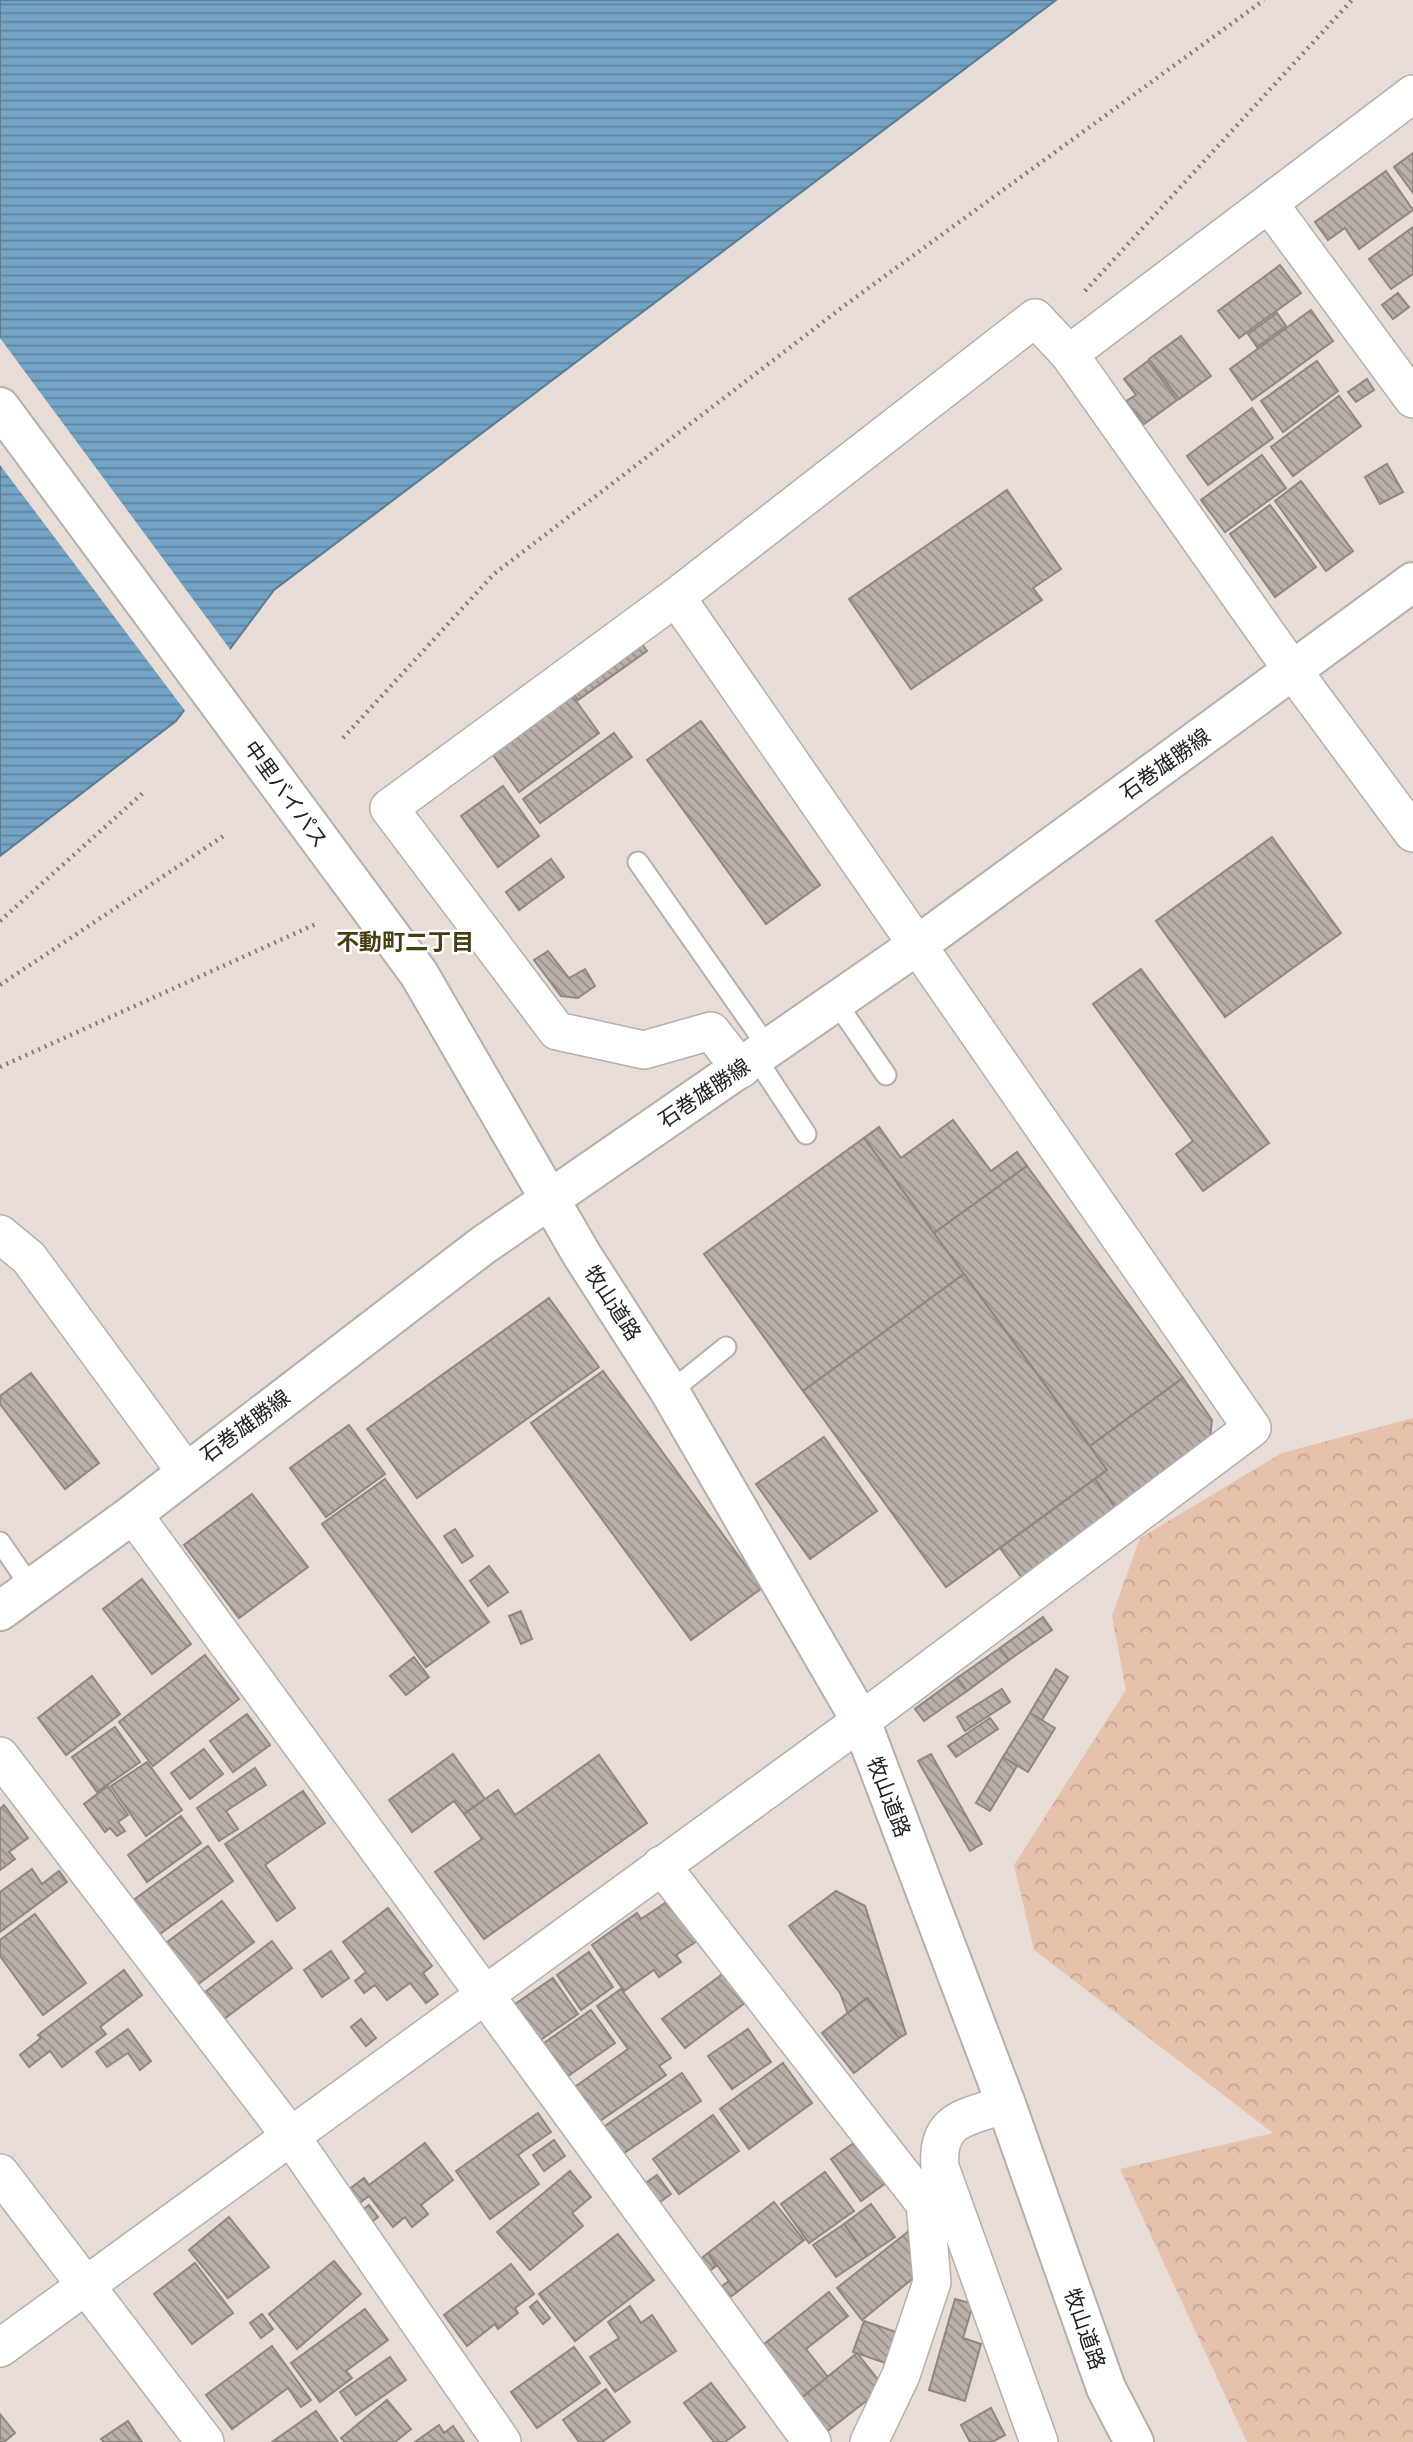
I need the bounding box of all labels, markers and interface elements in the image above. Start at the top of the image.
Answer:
street label: 石巻雄勝線 [1115,723,1215,805]
street label: 中里バイパス [239,736,333,852]
district label: 不動町二丁目 [336,928,474,956]
street label: 石巻雄勝線 [653,1053,755,1133]
street label: 牧山道路 [580,1261,646,1345]
street label: 石巻雄勝線 [196,1384,294,1468]
street label: 牧山道路 [862,1753,916,1841]
street label: 牧山道路 [1060,2285,1110,2373]

